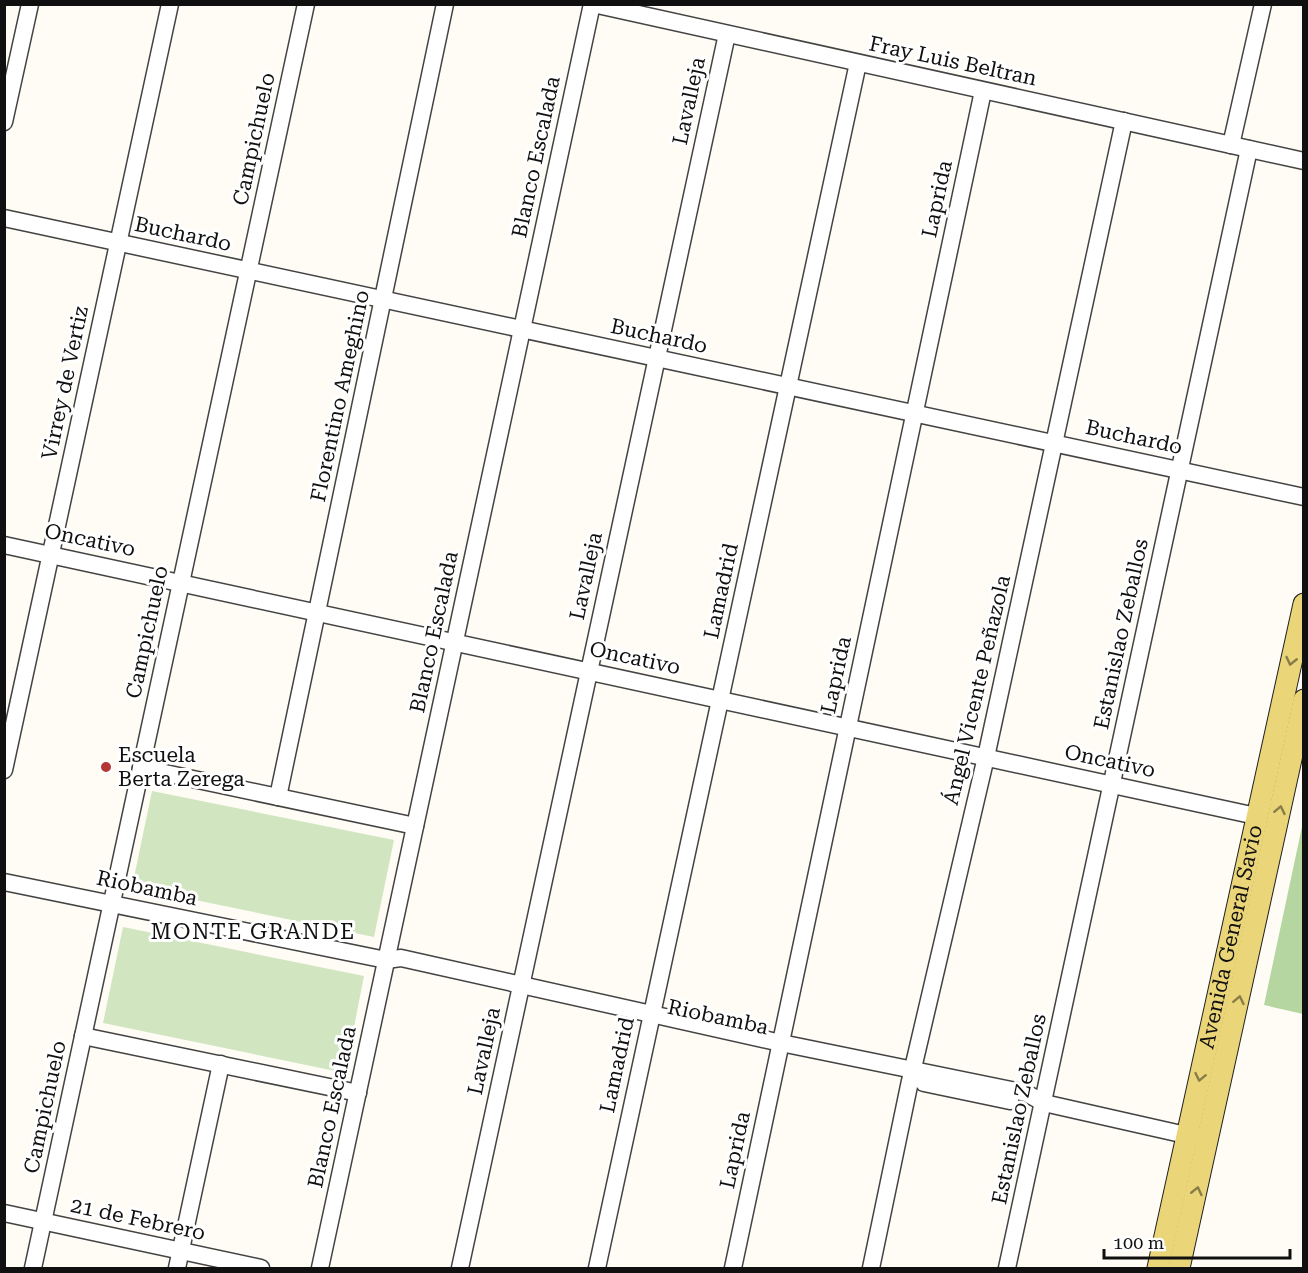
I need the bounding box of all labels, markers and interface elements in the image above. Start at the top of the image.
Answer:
street label: Fray Luis Beltran [867,32,1039,91]
street label: Lavalleja [668,54,710,147]
street label: Campichuelo [228,71,280,207]
street label: Blanco Escalada [507,73,565,240]
street label: Laprida [917,158,957,240]
street label: Buchardo [132,212,234,256]
street label: Florentino Ameghino [306,288,374,504]
street label: Virrey de Vertiz [37,304,93,462]
street label: Buchardo [608,314,710,358]
street label: Buchardo [1083,415,1185,459]
street label: Oncativo [42,519,138,561]
street label: Lavalleja [565,529,607,622]
street label: Estanislao Zeballos [1089,537,1153,731]
street label: Lamadrid [699,540,743,641]
street label: Blanco Escalada [405,548,463,715]
street label: Campichuelo [121,564,173,700]
street label: Ángel Vicente Peñazola [938,572,1015,807]
street label: Laprida [816,634,856,716]
street label: Oncativo [587,637,683,679]
one-way arrow [1285,656,1298,666]
street label: Oncativo [1062,740,1158,782]
place label: Escuela Berta Zerega [118,743,245,791]
marker: Escuela Berta Zerega [99,760,113,774]
one-way arrow [1272,805,1285,815]
street label: Avenida General Savio [1195,823,1267,1051]
street label: Riobamba [94,866,200,911]
district label: MONTE GRANDE [150,919,356,944]
street label: Riobamba [665,995,771,1040]
one-way arrow [1231,996,1244,1006]
street label: Lavalleja [463,1004,505,1097]
street label: Estanislao Zeballos [987,1012,1051,1206]
street label: Lamadrid [595,1014,639,1115]
street label: Blanco Escalada [303,1023,361,1190]
street label: Campichuelo [19,1039,71,1175]
one-way arrow [1194,1072,1207,1082]
street label: Laprida [715,1109,755,1191]
one-way arrow [1190,1186,1203,1196]
street label: 21 de Febrero [69,1193,207,1245]
scale bar [1104,1222,1290,1260]
text: 100 m [1113,1232,1164,1253]

